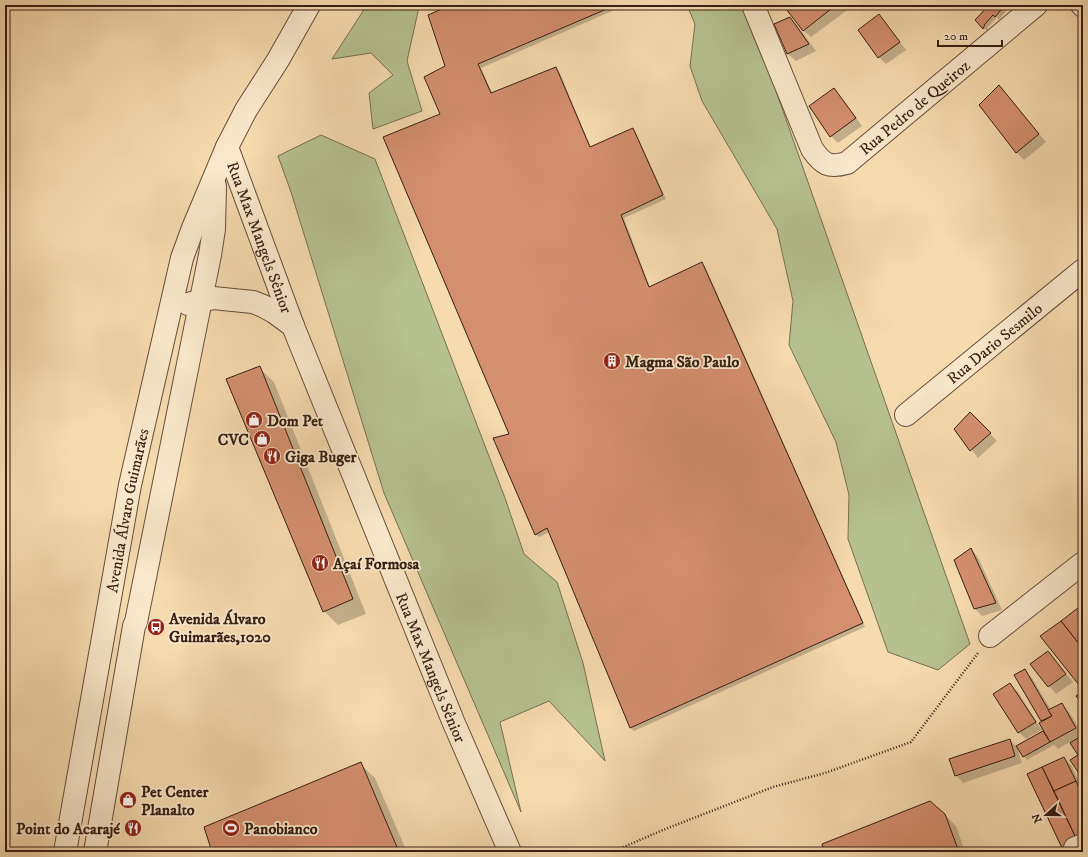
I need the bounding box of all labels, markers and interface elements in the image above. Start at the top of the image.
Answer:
scale bar [938,22,1002,48]
text: 20 m [944,29,968,44]
street label: Rua Pedro de Queiroz [855,55,974,160]
street label: Rua Max Mangels Sênior [222,159,296,316]
street label: Rua Dario Sesmilo [943,298,1047,389]
building icon: Magma São Paulo [602,351,622,371]
place label: Magma São Paulo [625,352,739,372]
shop icon: Dom Pet [244,410,264,430]
place label: Dom Pet [267,411,324,431]
street label: Avenida Álvaro Guimarães [102,427,154,594]
shop icon: CVC [252,429,272,449]
place label: CVC [218,430,249,450]
restaurant icon: Giga Buger [262,446,282,466]
place label: Giga Buger [285,447,358,467]
restaurant icon: Açaí Formosa [310,553,330,573]
place label: Açaí Formosa [332,554,420,574]
street label: Rua Max Mangels Sênior [391,590,470,746]
place label: Avenida Álvaro Guimarães,1020 [168,609,271,647]
bus stop icon: Avenida Álvaro Guimarães,1020 [146,617,166,637]
place label: Pet Center Planalto [141,782,210,820]
shop icon: Pet Center Planalto [118,790,138,810]
north arrow [1026,795,1066,835]
text: N [1029,812,1046,825]
restaurant icon: Point do Acarajé [123,818,143,838]
sports icon: Panobianco [221,818,241,838]
place label: Point do Acarajé [16,819,120,839]
place label: Panobianco [244,819,318,839]

